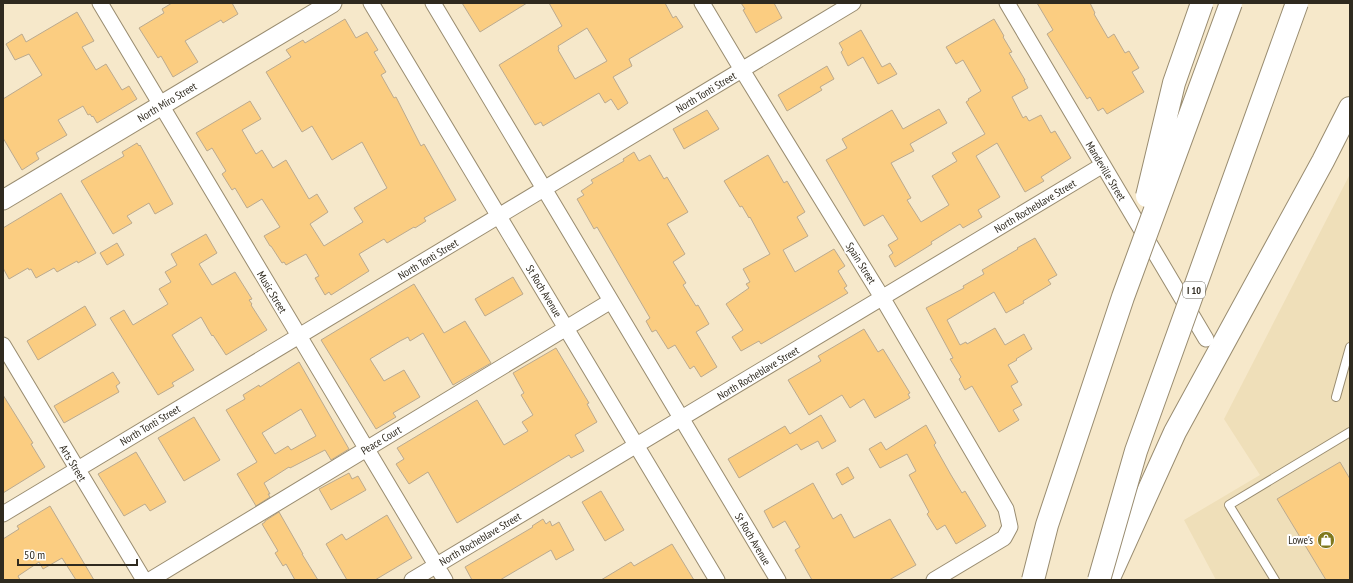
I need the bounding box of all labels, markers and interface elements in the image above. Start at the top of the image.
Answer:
street label: North Tonti Street [673,69,739,115]
street label: North Miro Street [135,79,199,125]
street label: Mandeville Street [1083,139,1129,203]
street label: North Rocheblave Street [992,176,1078,236]
street label: North Tonti Street [395,236,461,282]
street label: Spain Street [843,240,879,286]
street label: St Roch Avenue [523,262,565,320]
street label: Music Street [254,268,290,316]
road number: I 10 [1183,282,1205,298]
street label: North Rocheblave Street [715,343,801,403]
street label: North Tonti Street [117,402,183,448]
street label: Peace Court [358,422,404,458]
street label: Arts Street [57,442,89,484]
street label: North Rocheblave Street [437,509,523,569]
street label: St Roch Avenue [732,510,774,568]
shop icon: Lowe's [1316,530,1336,550]
place label: Lowe's [1288,533,1313,547]
scale bar [18,541,137,567]
text: 50 m [24,547,45,562]

